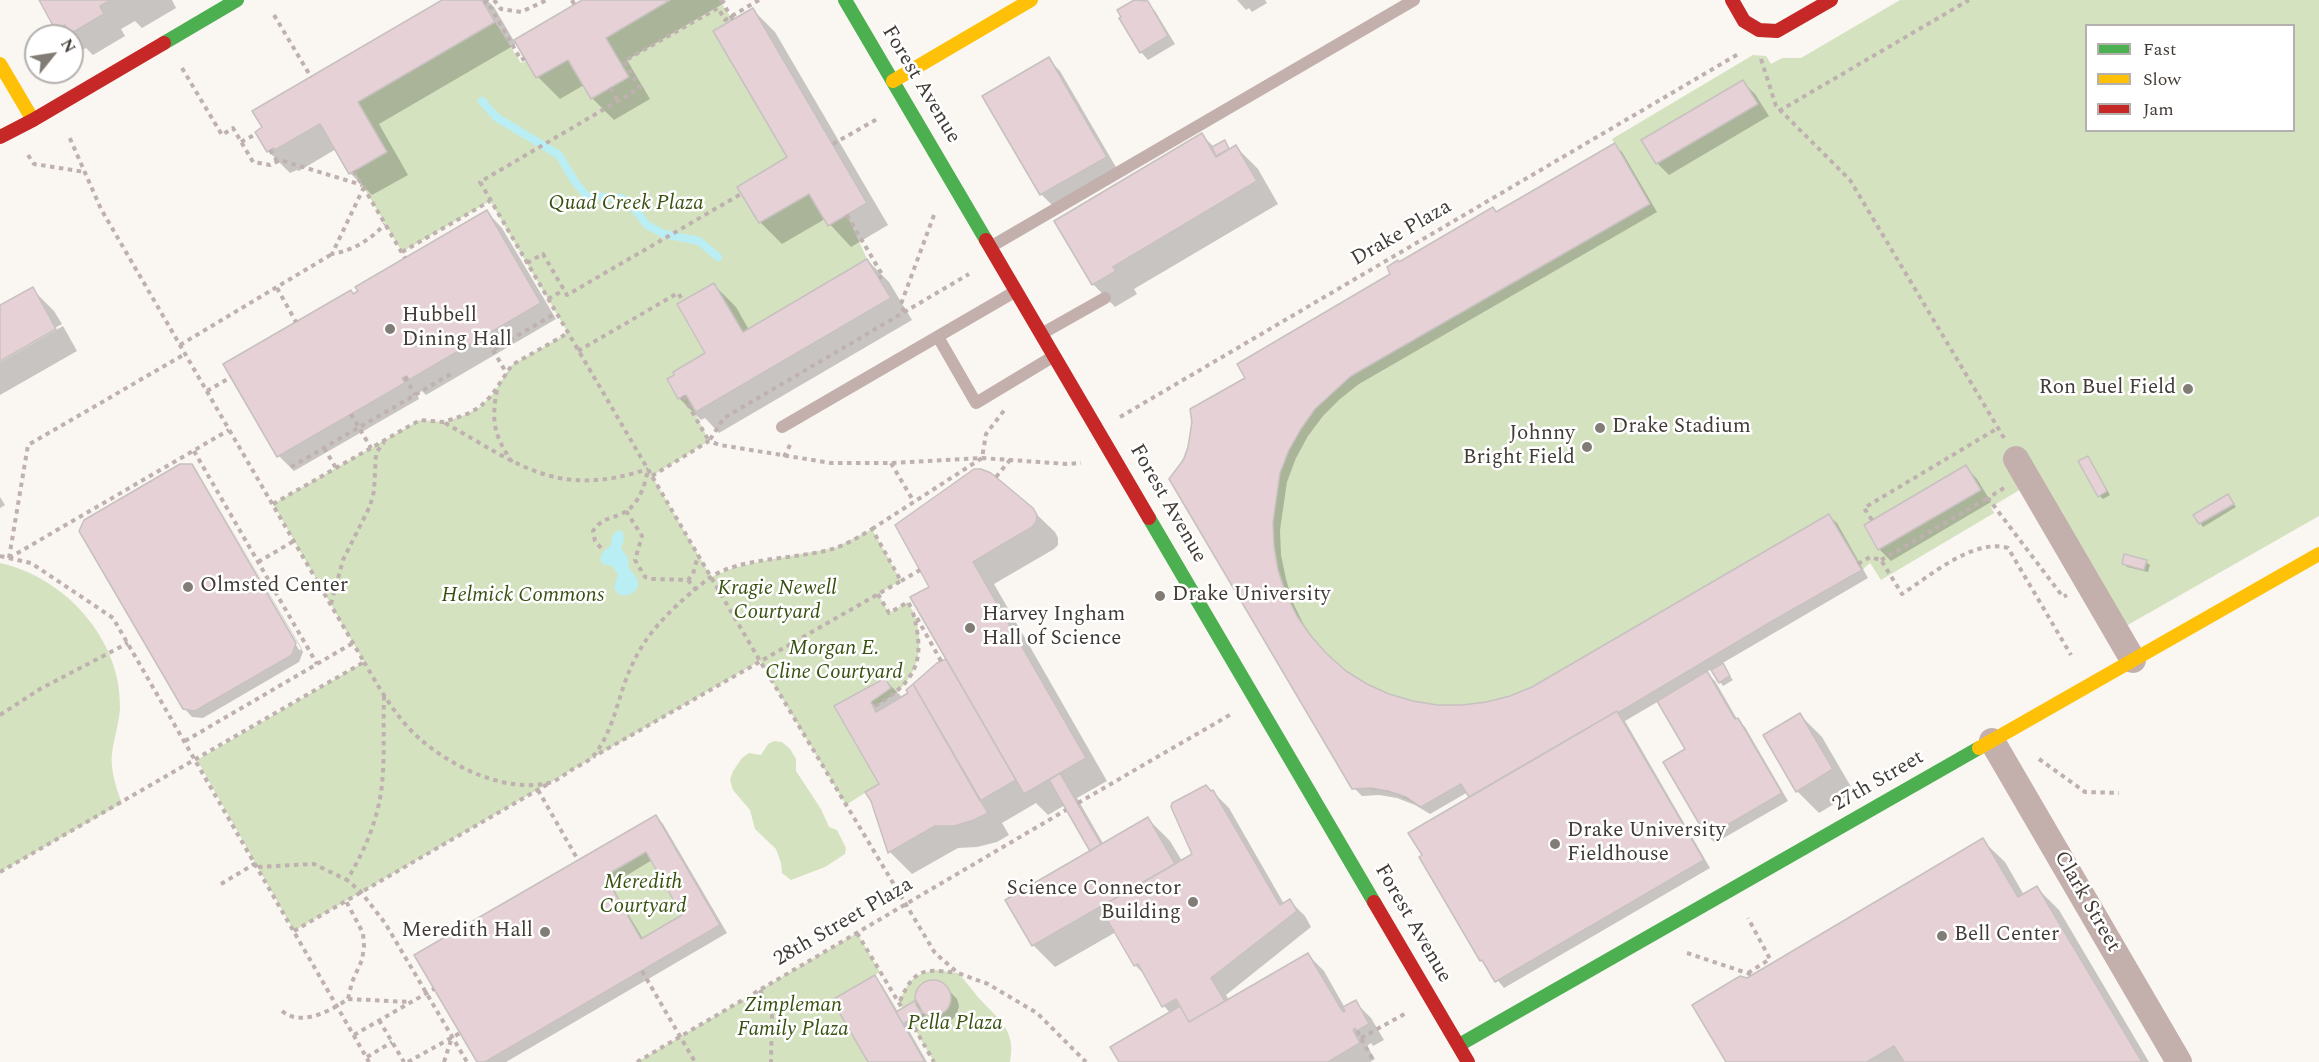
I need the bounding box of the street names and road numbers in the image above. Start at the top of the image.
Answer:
street label: Forest Avenue [875,22,965,148]
street label: Drake Plaza [1347,195,1457,273]
street label: Forest Avenue [1123,440,1211,568]
street label: 27th Street [1829,746,1929,818]
street label: Clark Street [2047,847,2125,957]
street label: Forest Avenue [1368,860,1456,988]
street label: 28th Street Plaza [770,873,918,973]

